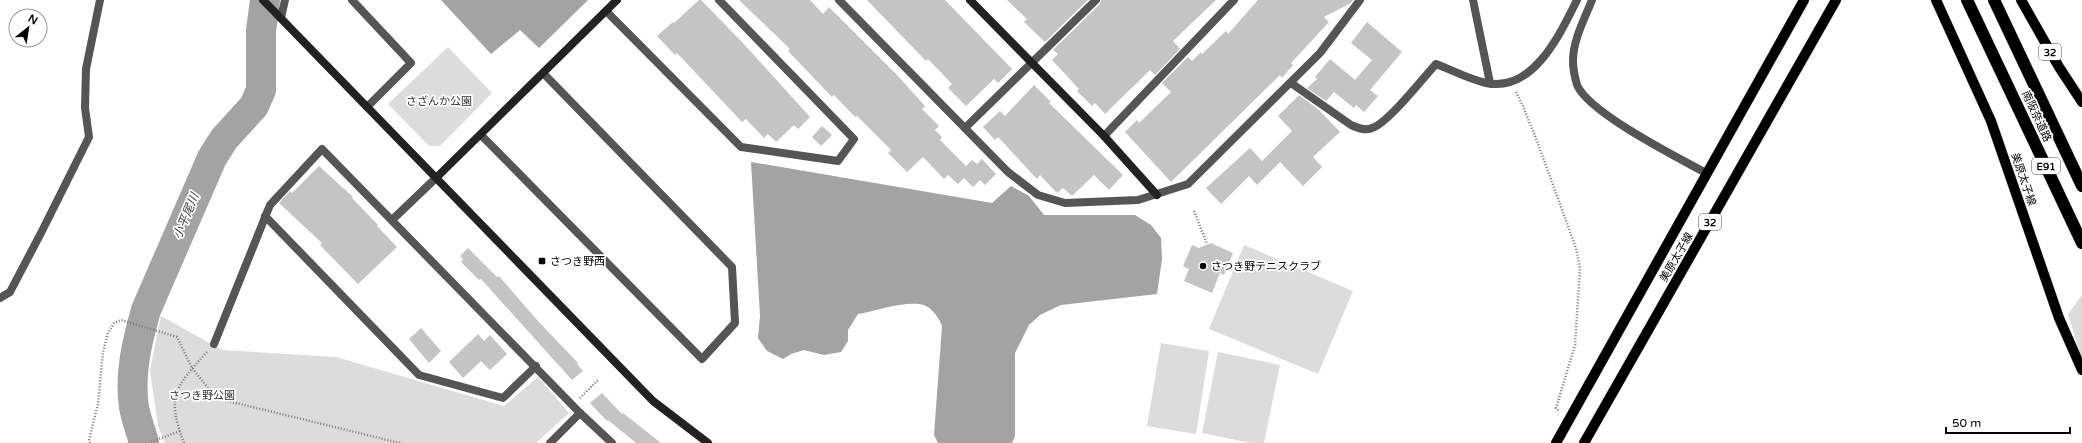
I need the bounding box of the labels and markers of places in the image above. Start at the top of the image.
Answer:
place label: さつき野西 [550,255,605,268]
marker: さつき野西 [537,256,547,266]
place label: さつき野テニスクラブ [1211,260,1321,273]
marker: さつき野テニスクラブ [1198,261,1208,271]

